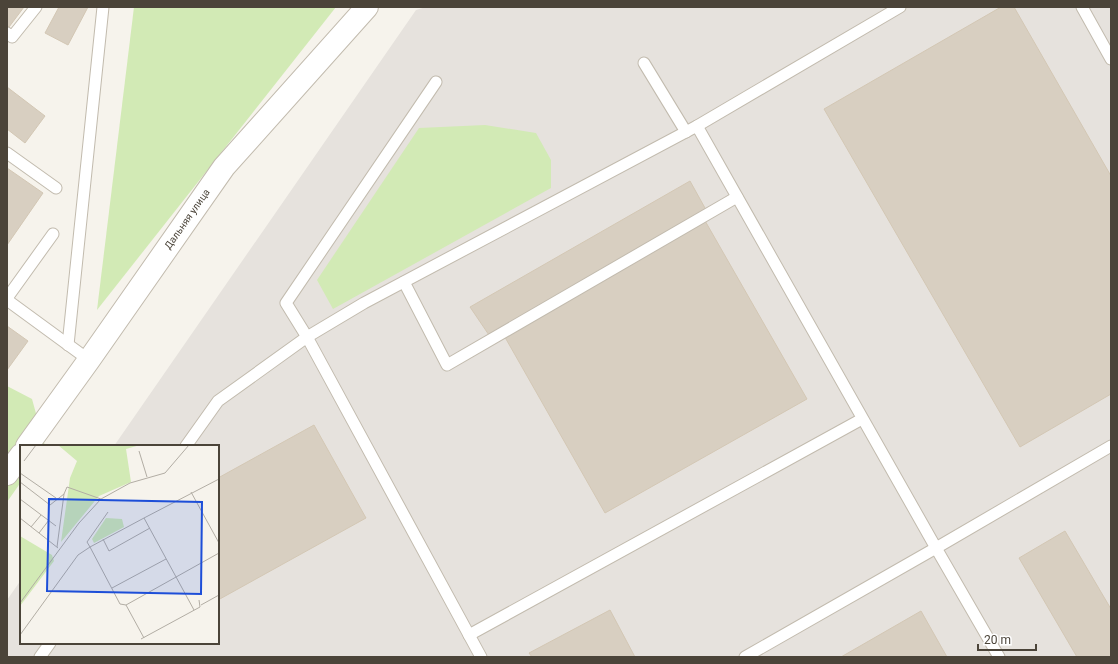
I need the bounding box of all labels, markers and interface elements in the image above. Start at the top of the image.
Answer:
street label: Дальняя улица [162,187,212,251]
inset map [20,445,219,644]
scale bar [978,626,1036,652]
text: 20 m [984,633,1011,647]

